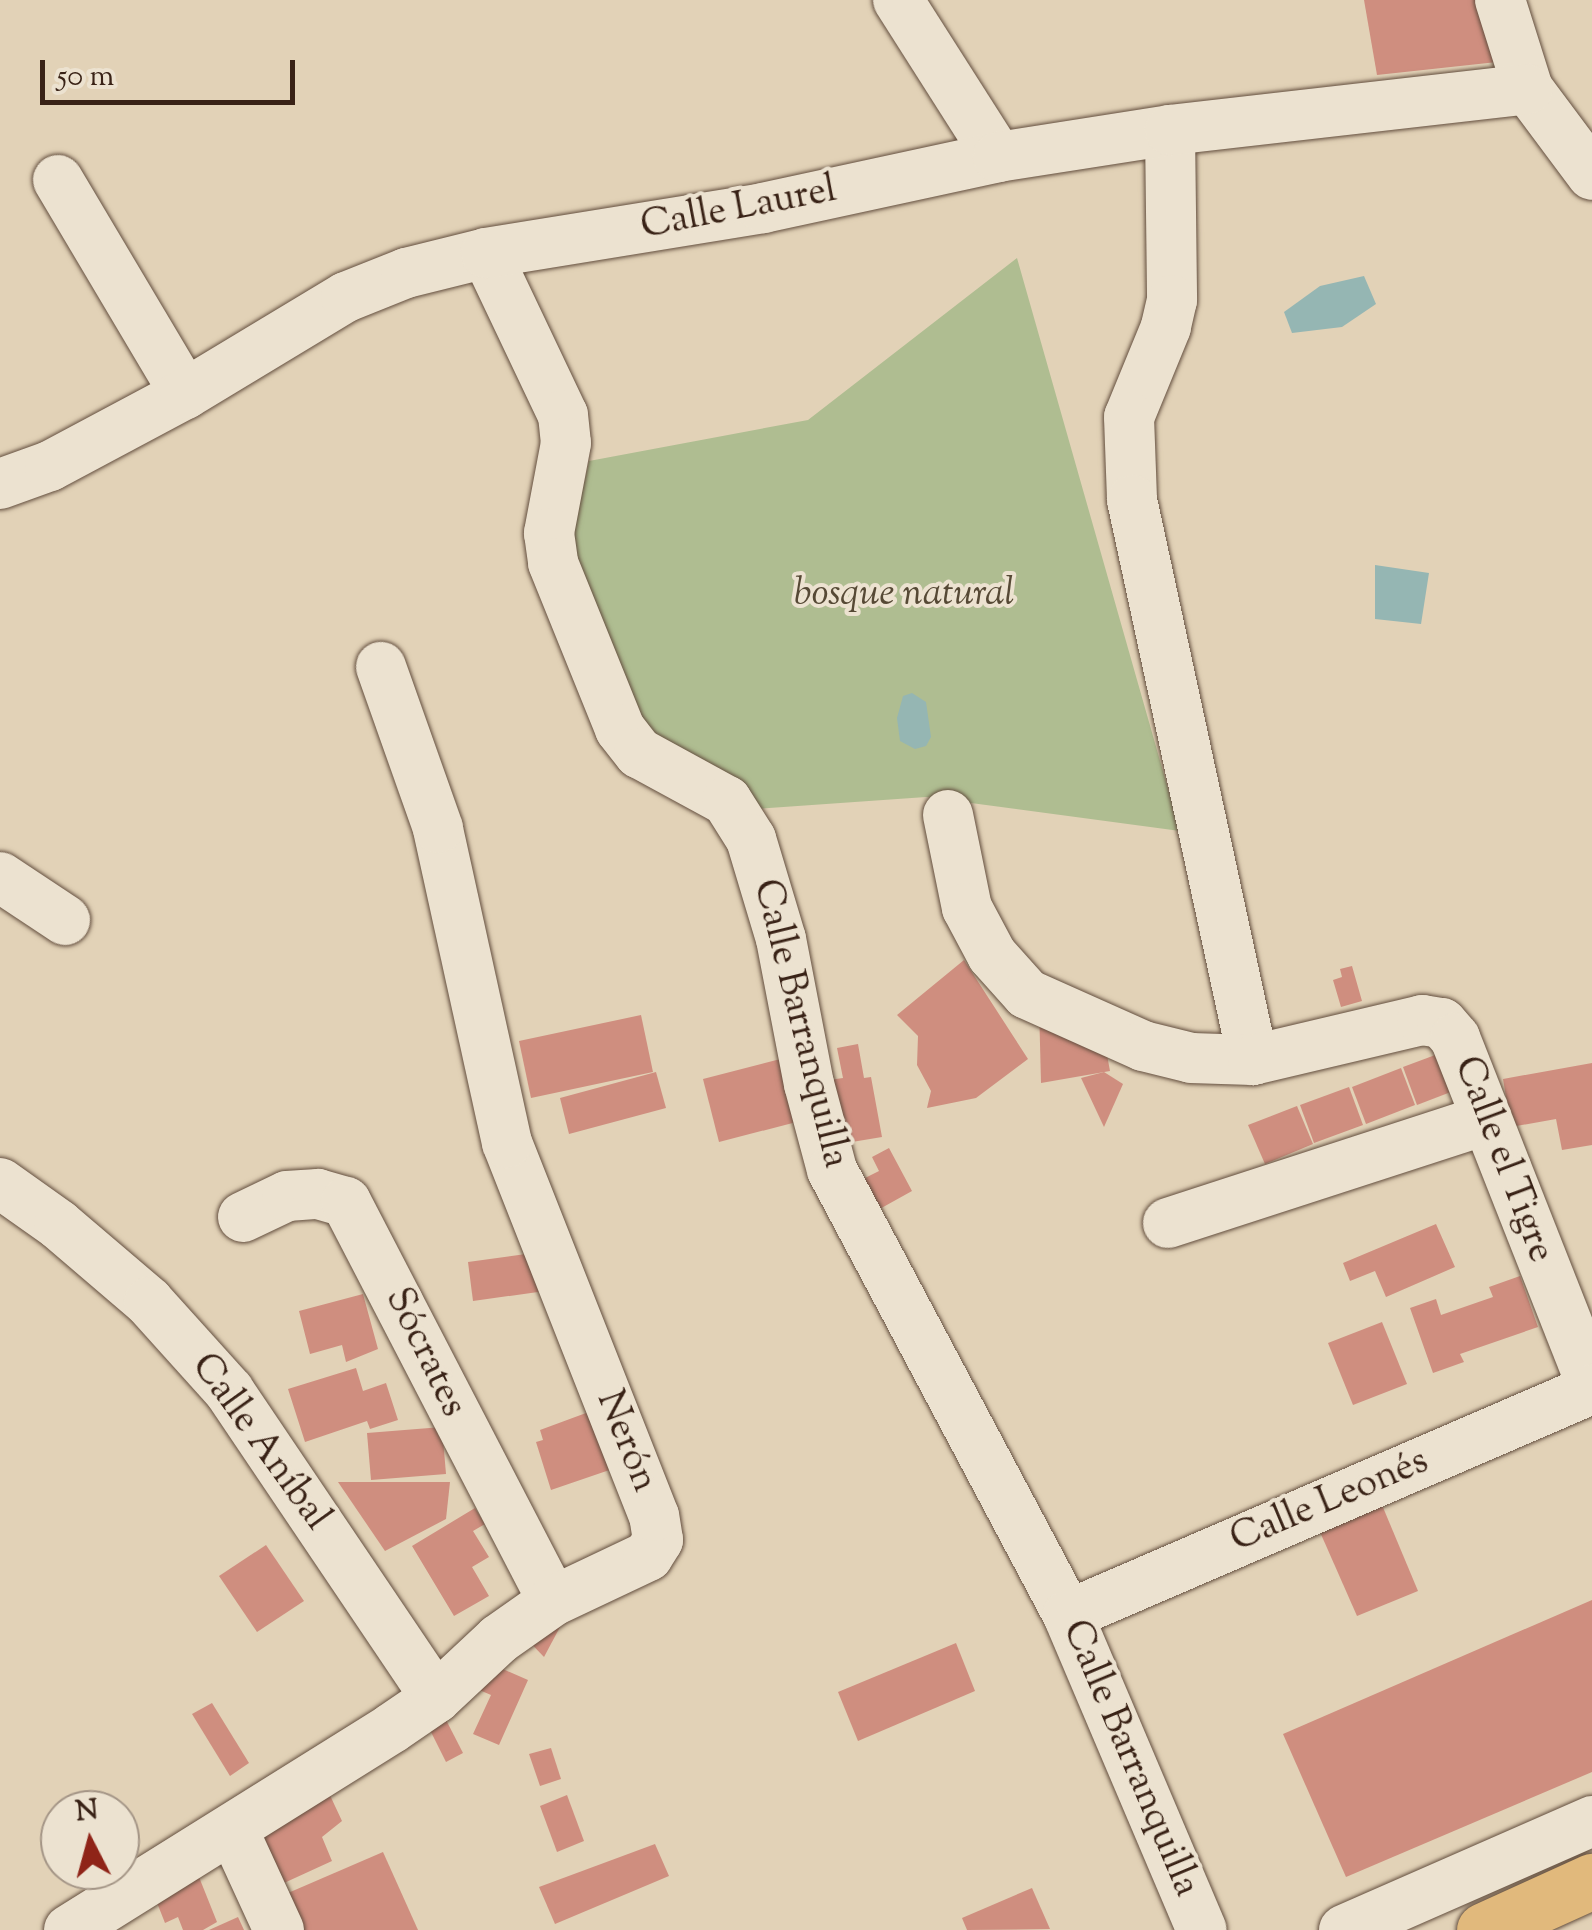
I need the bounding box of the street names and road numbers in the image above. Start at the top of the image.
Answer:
street label: Calle Laurel [637,169,841,251]
street label: Calle Barranquilla [741,875,857,1173]
street label: Calle el Tigre [1442,1051,1562,1269]
street label: Sócrates [373,1281,475,1425]
street label: Calle Aníbal [180,1346,338,1540]
street label: Nerón [584,1385,666,1499]
street label: Calle Leonés [1224,1440,1436,1564]
street label: Calle Barranquilla [1050,1614,1208,1904]

